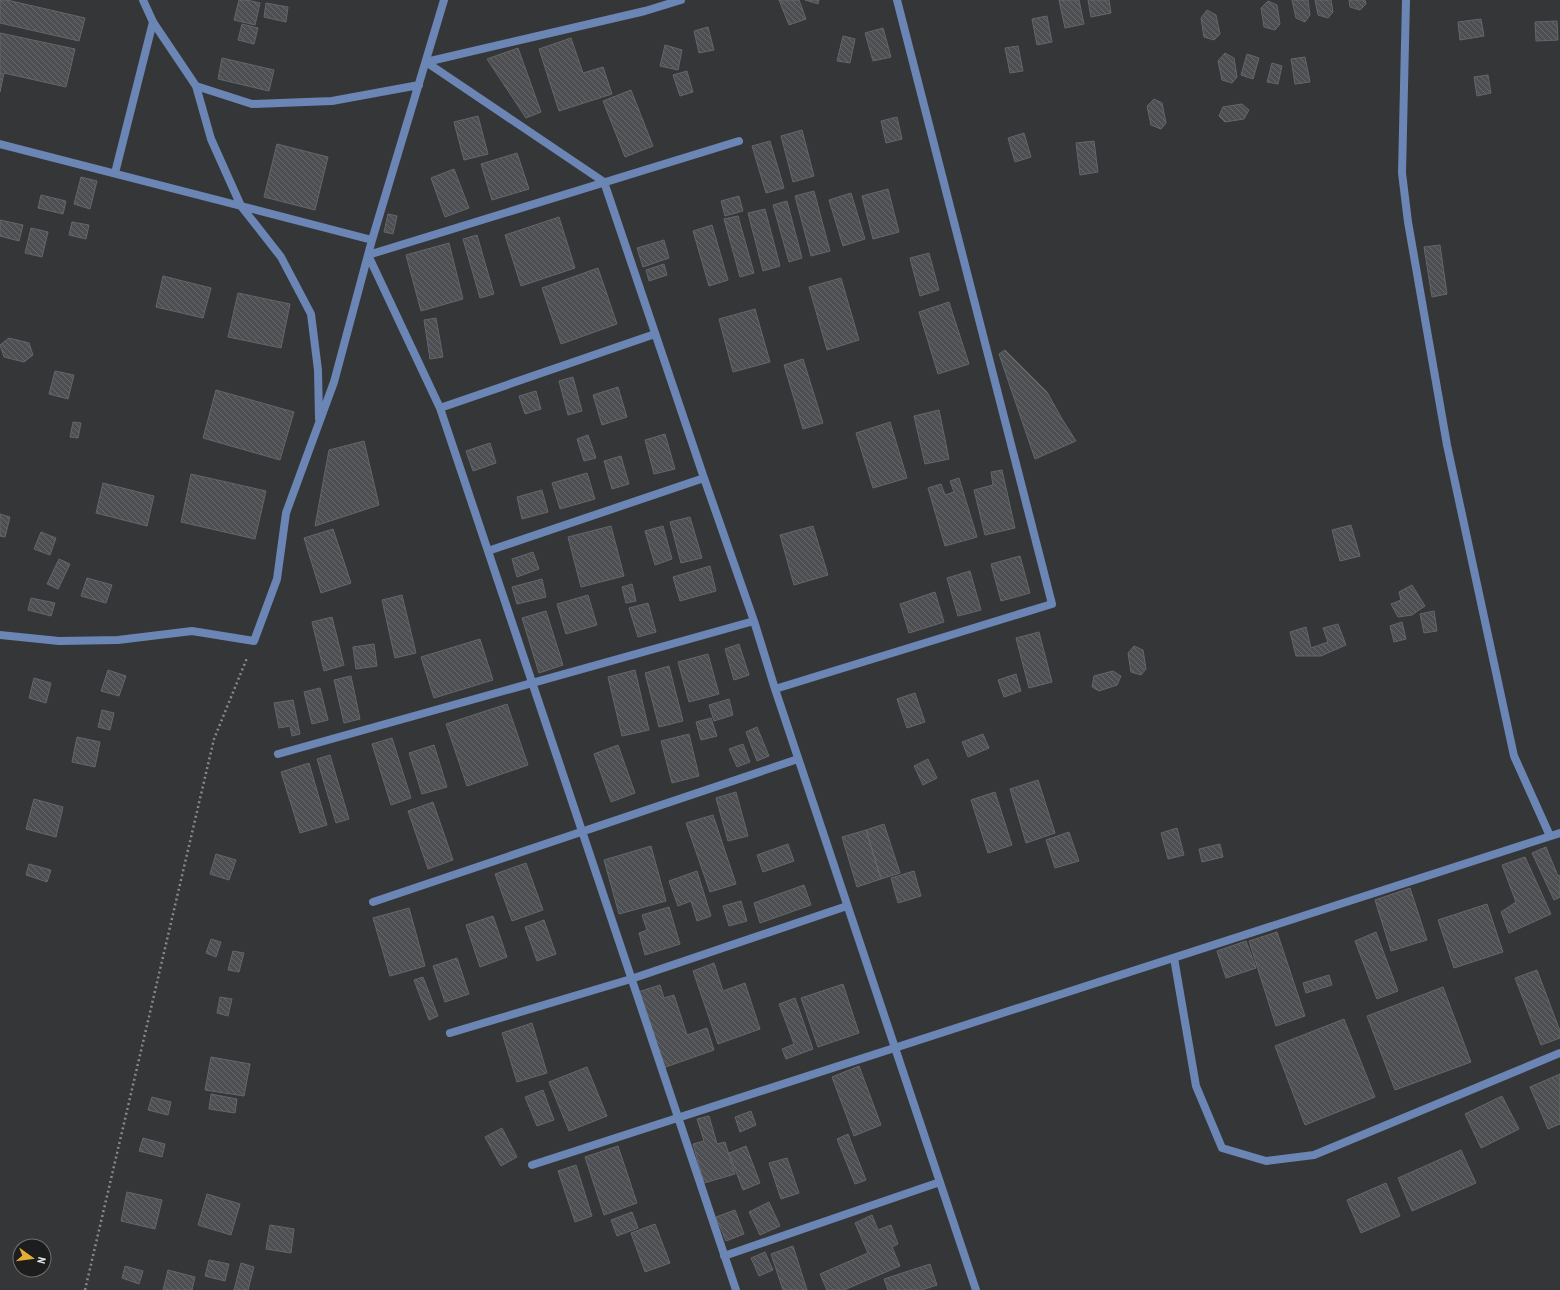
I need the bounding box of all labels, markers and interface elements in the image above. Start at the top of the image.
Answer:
north arrow [12,1238,52,1278]
text: N [34,1256,49,1265]

